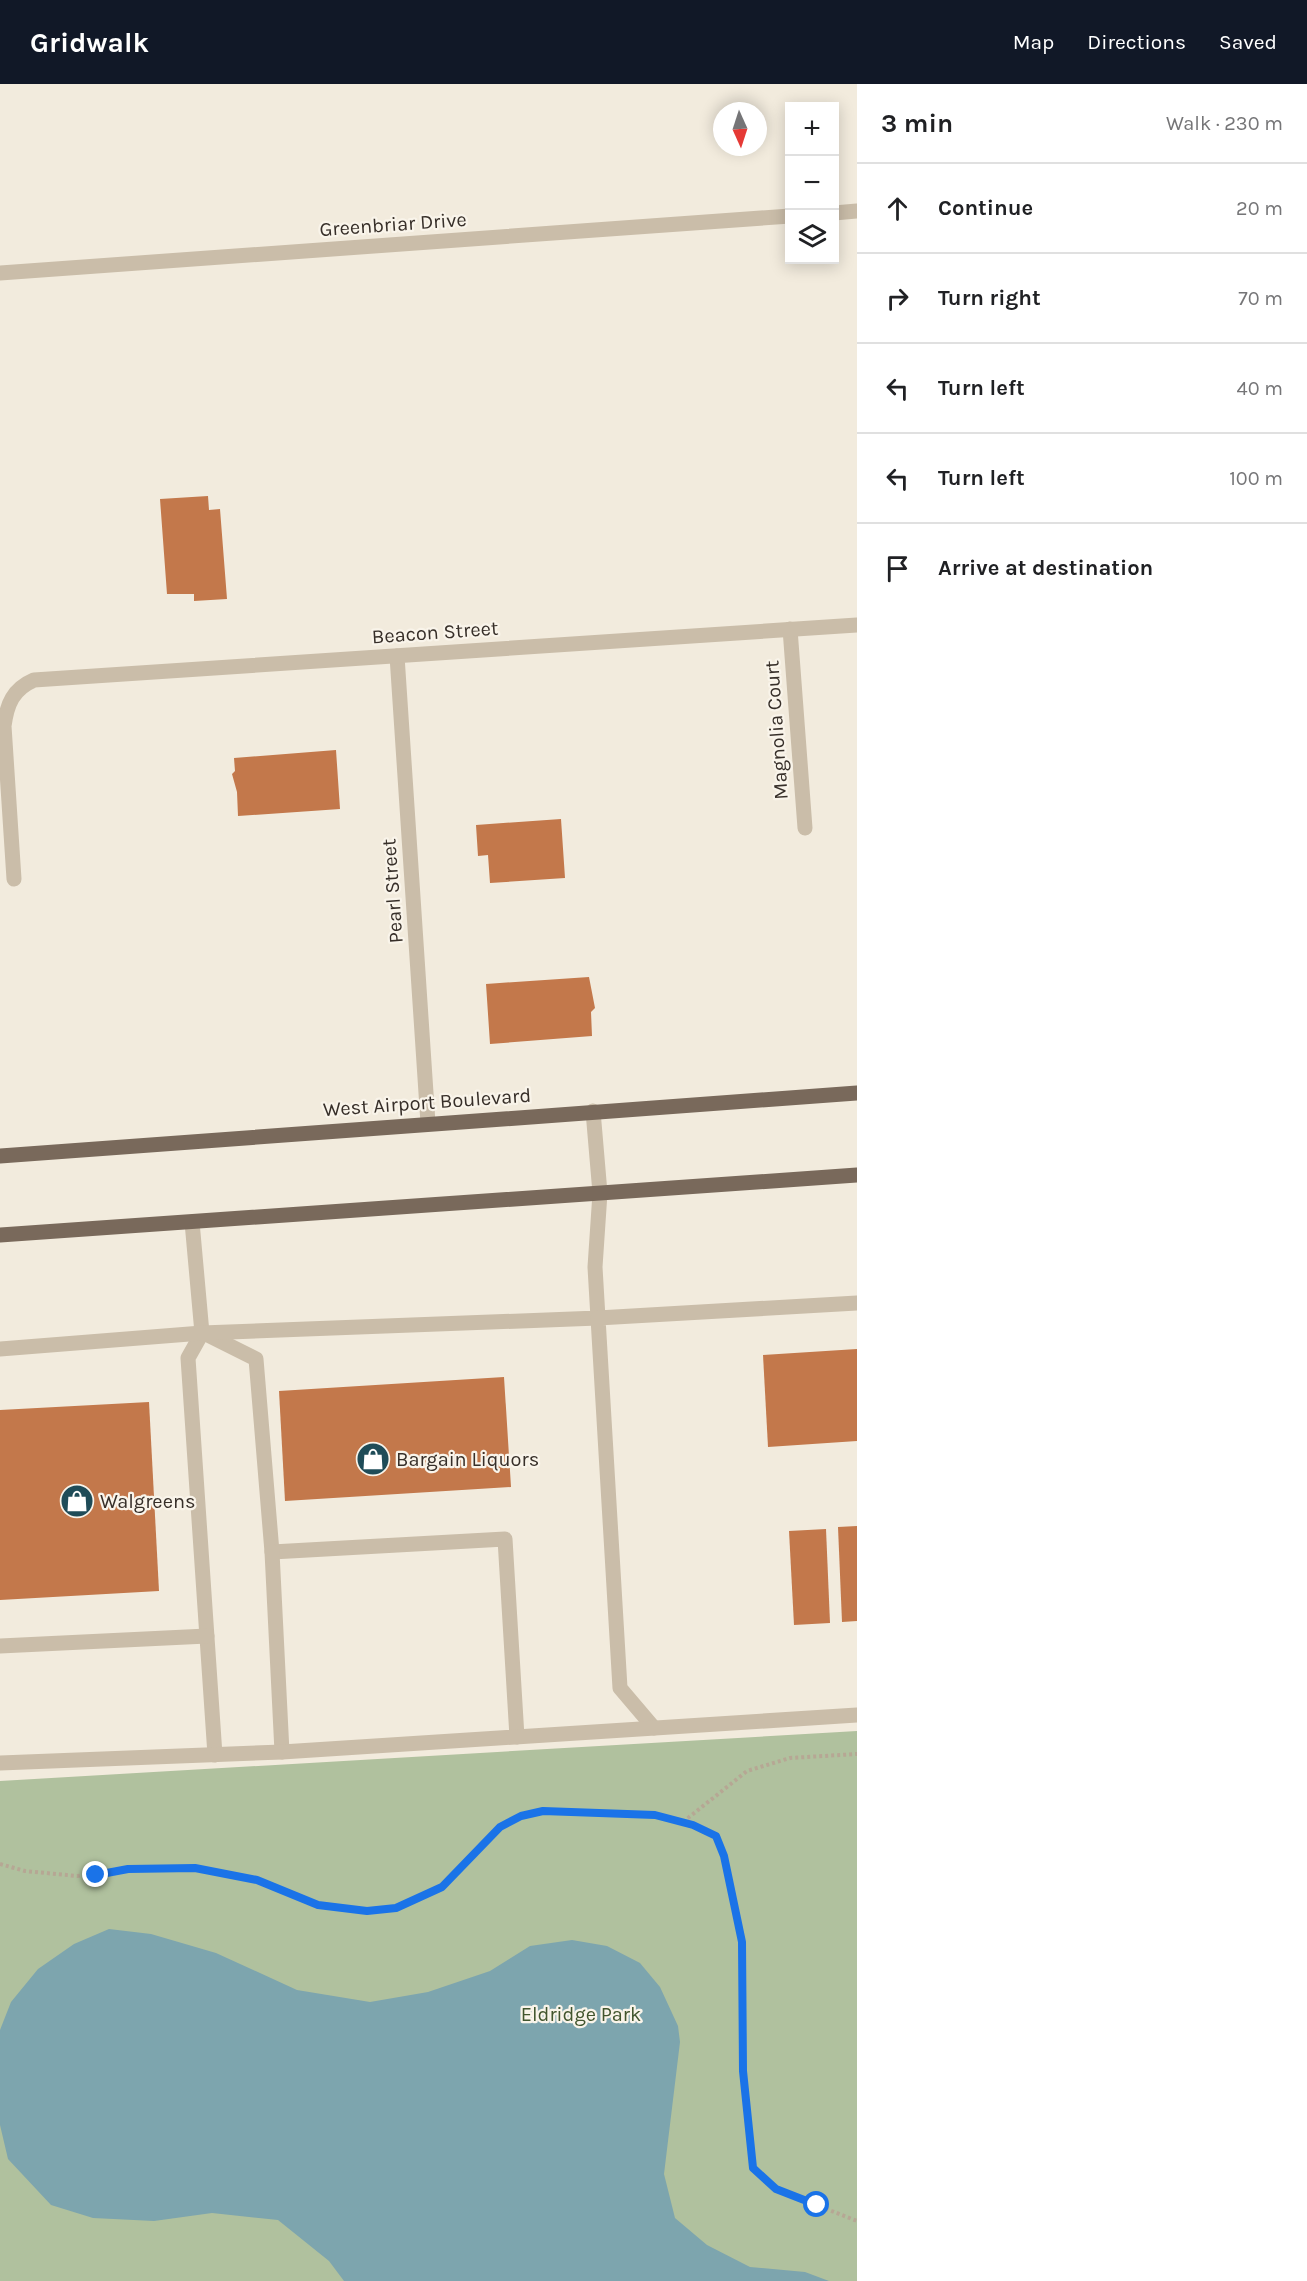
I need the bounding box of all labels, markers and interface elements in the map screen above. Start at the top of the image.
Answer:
text: Gridwalk [30,26,149,59]
text: Map [1013,30,1054,54]
text: Directions [1087,30,1186,54]
text: Saved [1219,30,1277,54]
north arrow [713,102,767,156]
map controls [785,102,839,264]
button: + [785,102,839,156]
text: 3 min [881,108,953,139]
text: Walk · 230 m [1166,112,1283,135]
button: − [785,156,839,210]
icon: ahead [881,192,914,225]
text: Continue [938,195,1033,221]
text: 20 m [1236,197,1283,220]
street label: Greenbriar Drive [319,208,467,241]
button: layers [785,210,839,264]
icon: right [881,282,914,315]
text: Turn right [938,285,1041,311]
text: 70 m [1238,287,1283,310]
icon: left [881,372,914,405]
text: Turn left [938,375,1025,401]
text: 40 m [1237,377,1283,400]
icon: left [881,462,914,495]
text: Turn left [938,465,1025,491]
text: 100 m [1229,467,1283,490]
icon: arrive [881,552,914,585]
text: Arrive at destination [938,555,1153,581]
street label: Beacon Street [371,617,499,648]
street label: Magnolia Court [760,659,793,800]
street label: Pearl Street [377,837,408,944]
street label: West Airport Boulevard [322,1084,532,1121]
shop icon: Bargain Liquors [355,1441,391,1477]
place label: Bargain Liquors [396,1448,539,1471]
shop icon: Walgreens [59,1483,95,1519]
place label: Walgreens [100,1490,196,1513]
route end [82,1861,108,1887]
park label: Eldridge Park [521,2003,641,2026]
route start [803,2191,829,2217]

